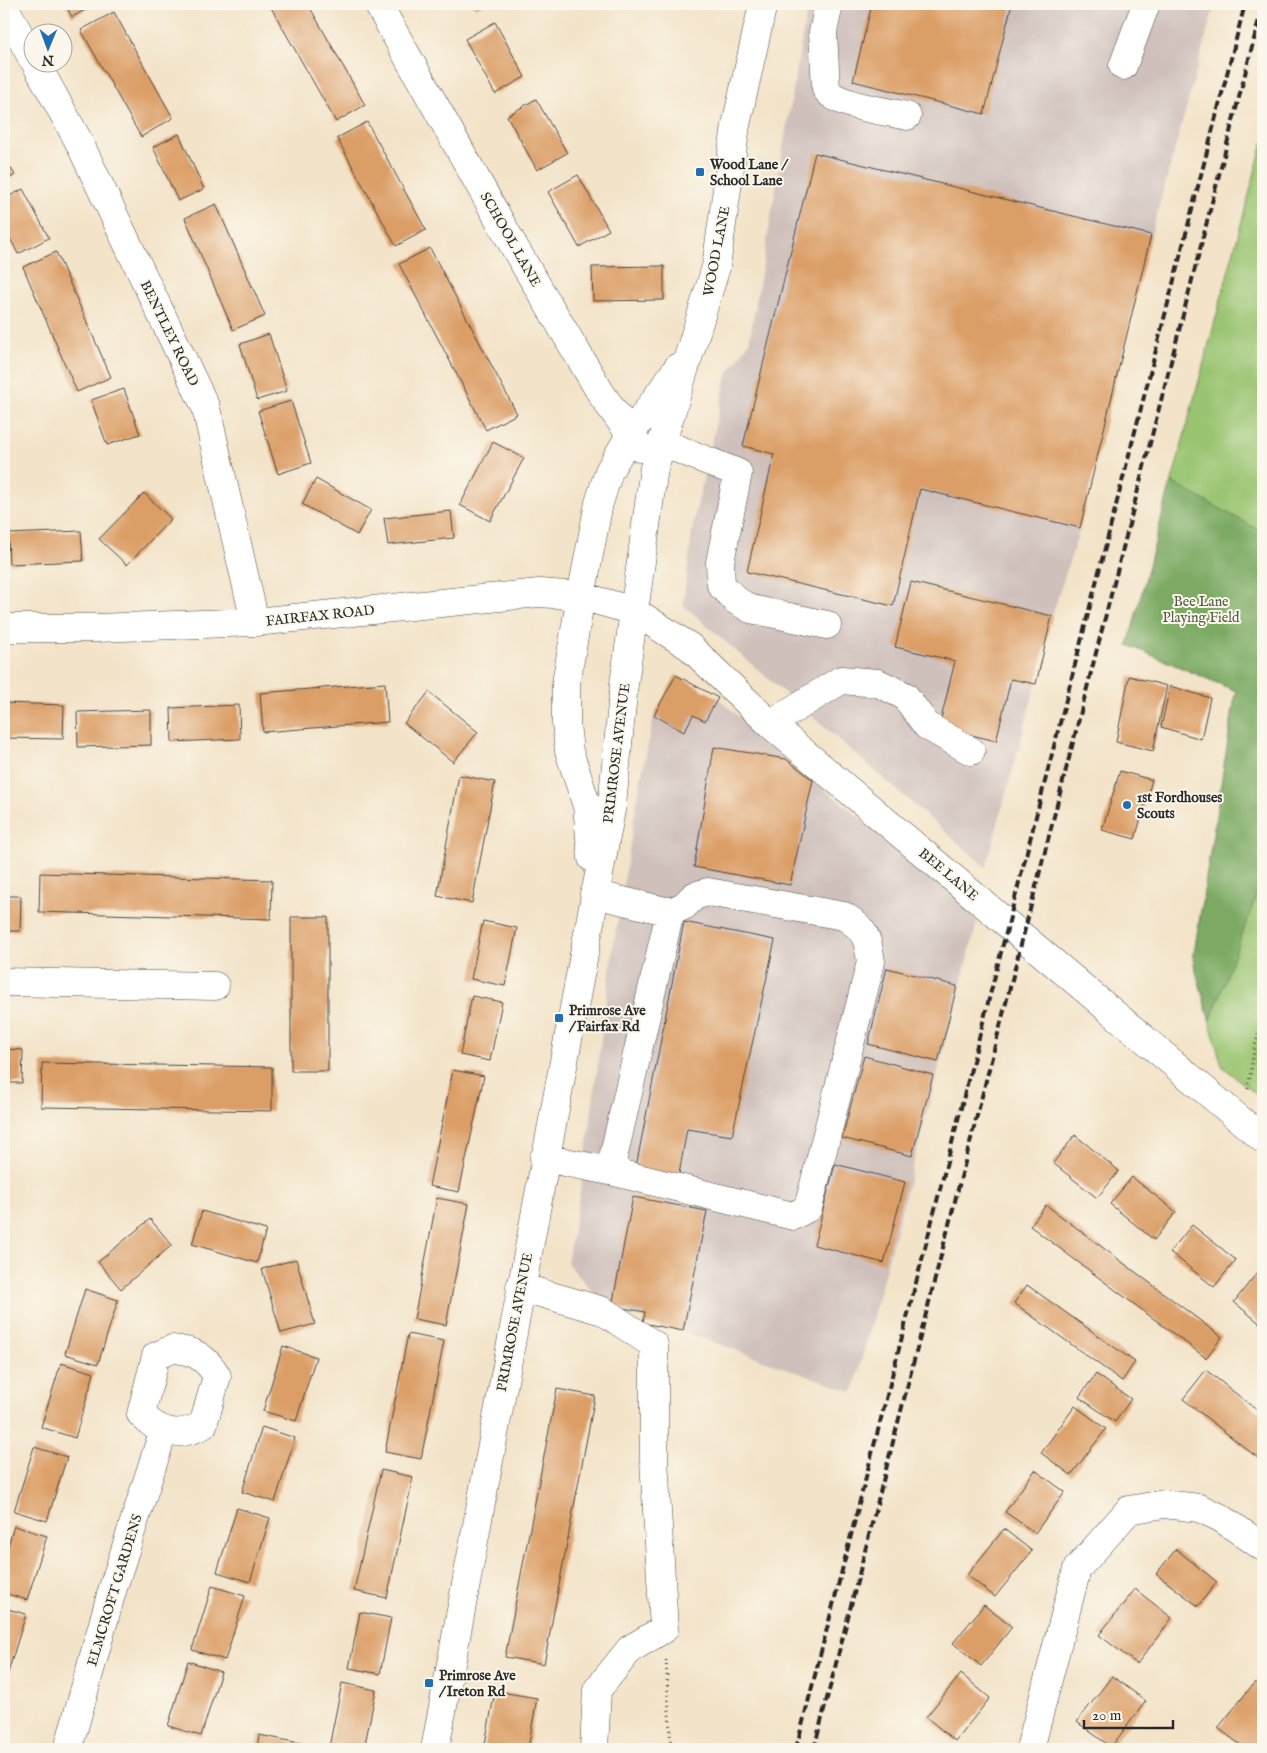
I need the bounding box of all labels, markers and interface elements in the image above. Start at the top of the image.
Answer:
north arrow [22,22,72,72]
text: N [42,51,55,69]
place label: Wood Lane / School Lane [709,156,789,190]
marker: Wood Lane / School Lane [694,166,706,178]
street label: SCHOOL LANE [476,189,545,290]
street label: WOOD LANE [699,204,735,298]
street label: BENTLEY ROAD [136,277,203,389]
park label: Bee Lane Playing Field [1163,593,1240,627]
street label: FAIRFAX ROAD [265,601,375,631]
street label: PRIMROSE AVENUE [599,682,635,824]
place label: 1st Fordhouses Scouts [1137,789,1222,823]
marker: 1st Fordhouses Scouts [1121,799,1133,811]
street label: BEE LANE [915,844,982,905]
place label: Primrose Ave / Fairfax Rd [568,1002,646,1036]
marker: Primrose Ave / Fairfax Rd [553,1012,565,1024]
street label: PRIMROSE AVENUE [493,1251,537,1393]
street label: ELMCROFT GARDENS [83,1512,147,1668]
place label: Primrose Ave / Ireton Rd [438,1667,516,1701]
marker: Primrose Ave / Ireton Rd [423,1677,435,1689]
scale bar [1084,1698,1173,1730]
text: 20 m [1092,1706,1122,1725]

